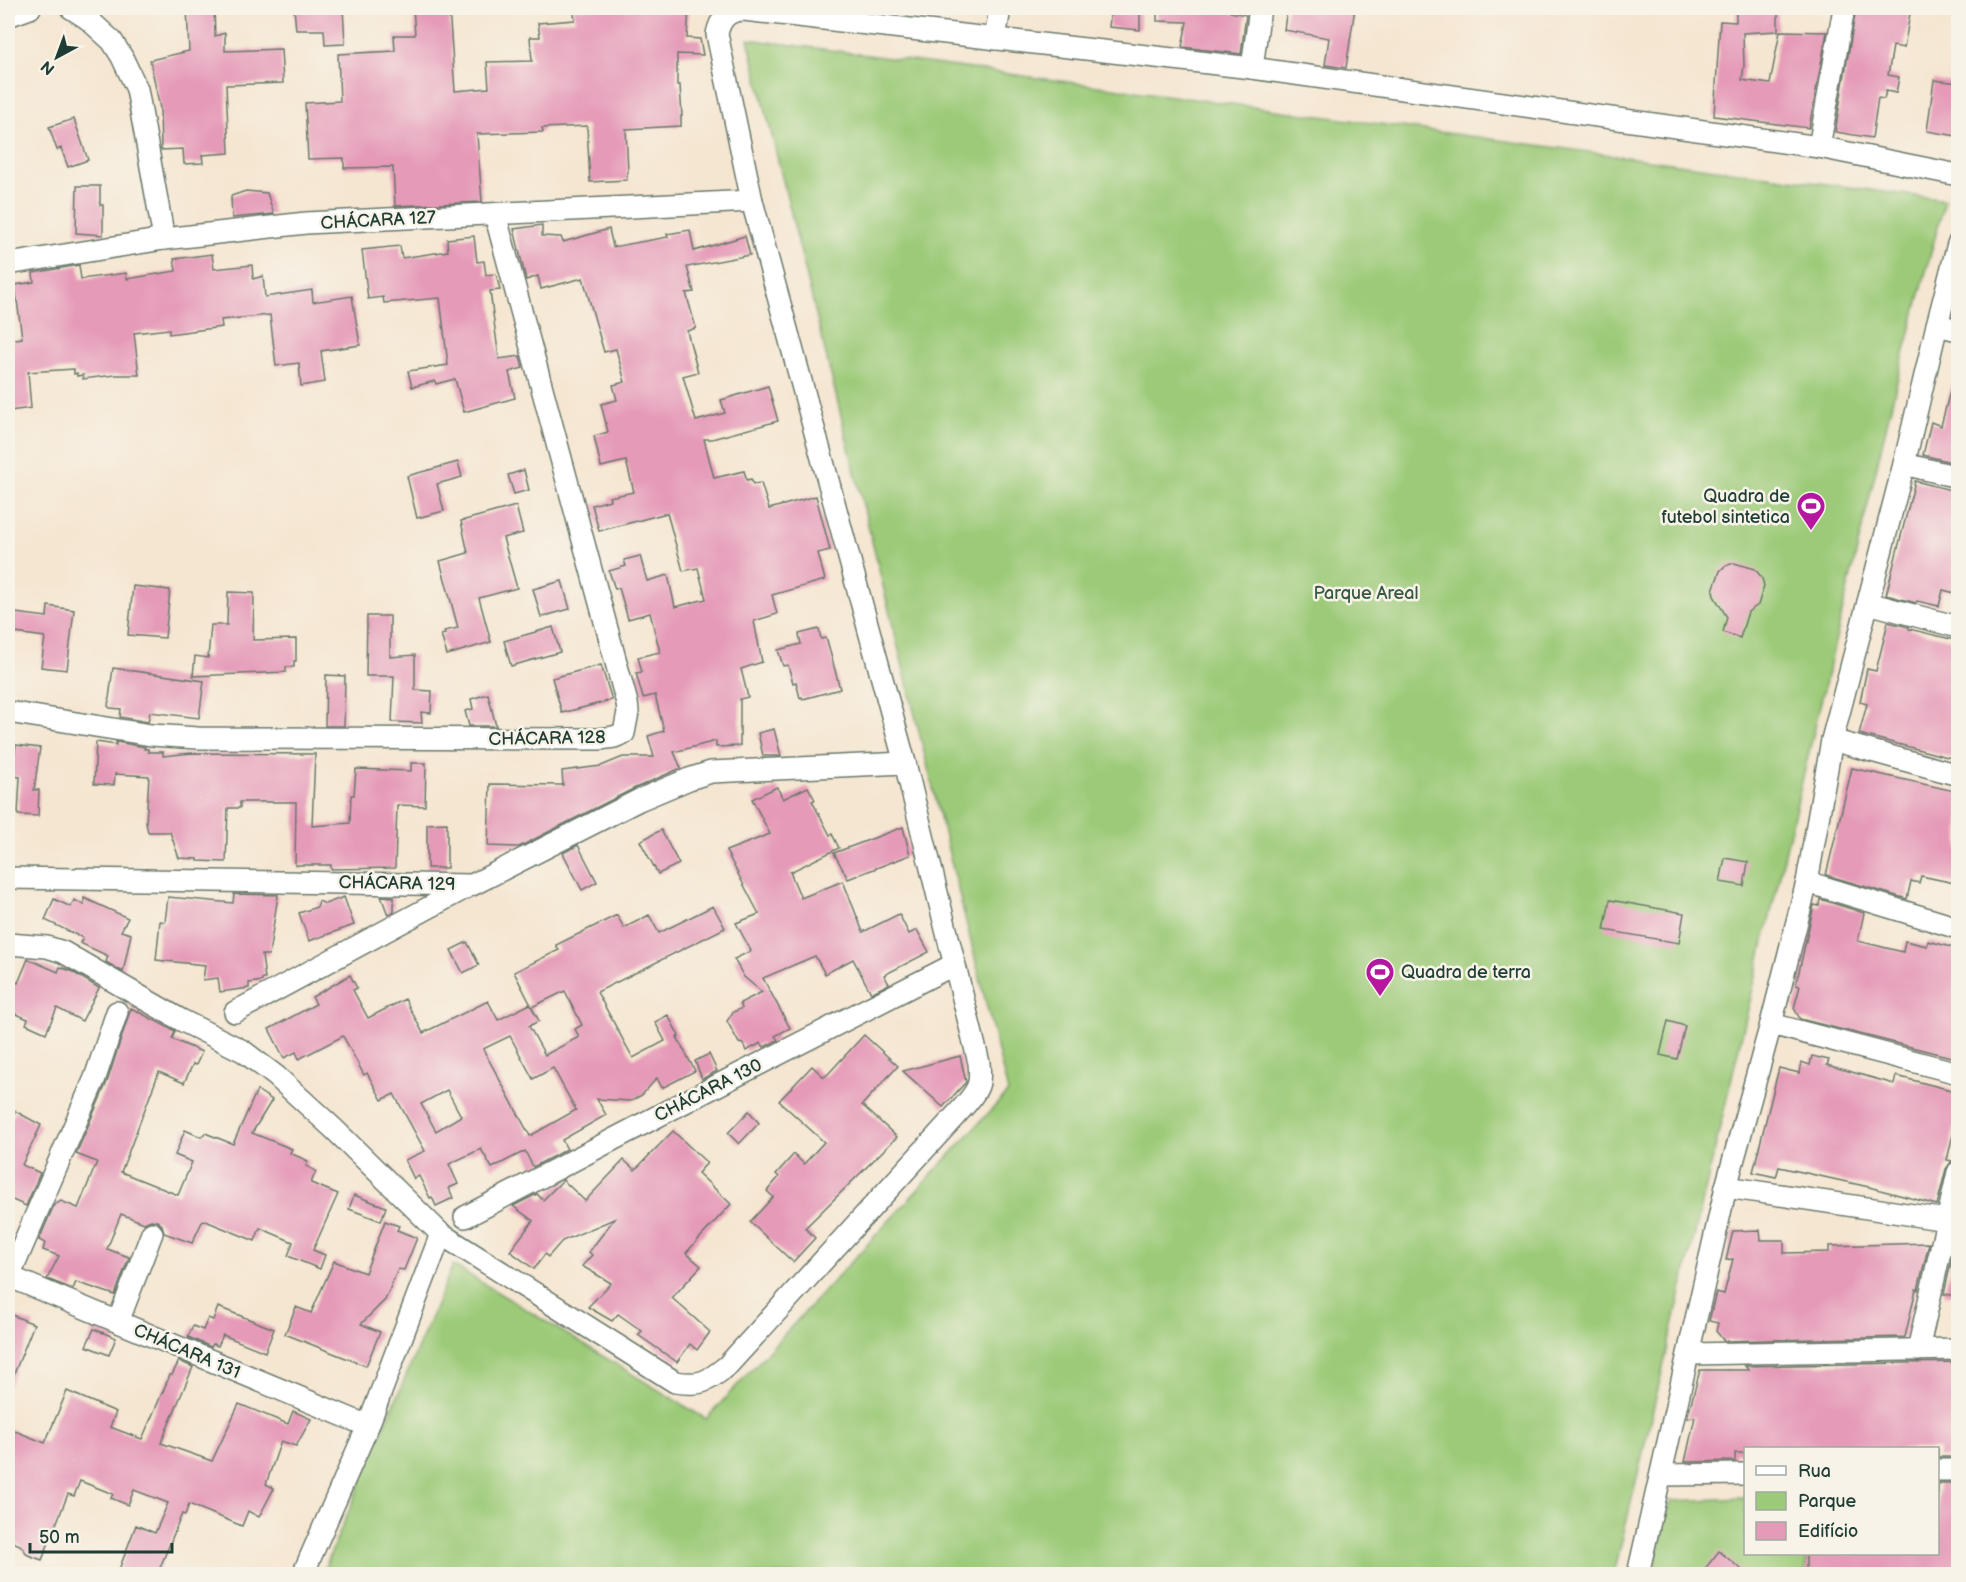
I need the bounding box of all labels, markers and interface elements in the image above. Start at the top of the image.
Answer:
north arrow [27,27,87,87]
text: N [37,56,59,78]
street label: CHÁCARA 127 [320,205,436,234]
place label: Quadra de futebol sintetica [1661,486,1790,528]
sports icon: Quadra de futebol sintetica [1795,490,1827,532]
park label: Parque Areal [1313,583,1419,604]
street label: CHÁCARA 128 [488,725,606,750]
street label: CHÁCARA 129 [338,870,456,895]
sports icon: Quadra de terra [1364,956,1396,998]
place label: Quadra de terra [1401,962,1531,983]
street label: CHÁCARA 130 [650,1053,765,1127]
street label: CHÁCARA 131 [130,1318,244,1383]
legend [1744,1447,1939,1555]
text: Rua [1798,1461,1831,1482]
text: Parque [1798,1491,1856,1512]
scale bar [30,1516,172,1554]
text: Edifício [1798,1521,1858,1542]
text: 50 m [39,1527,80,1548]

